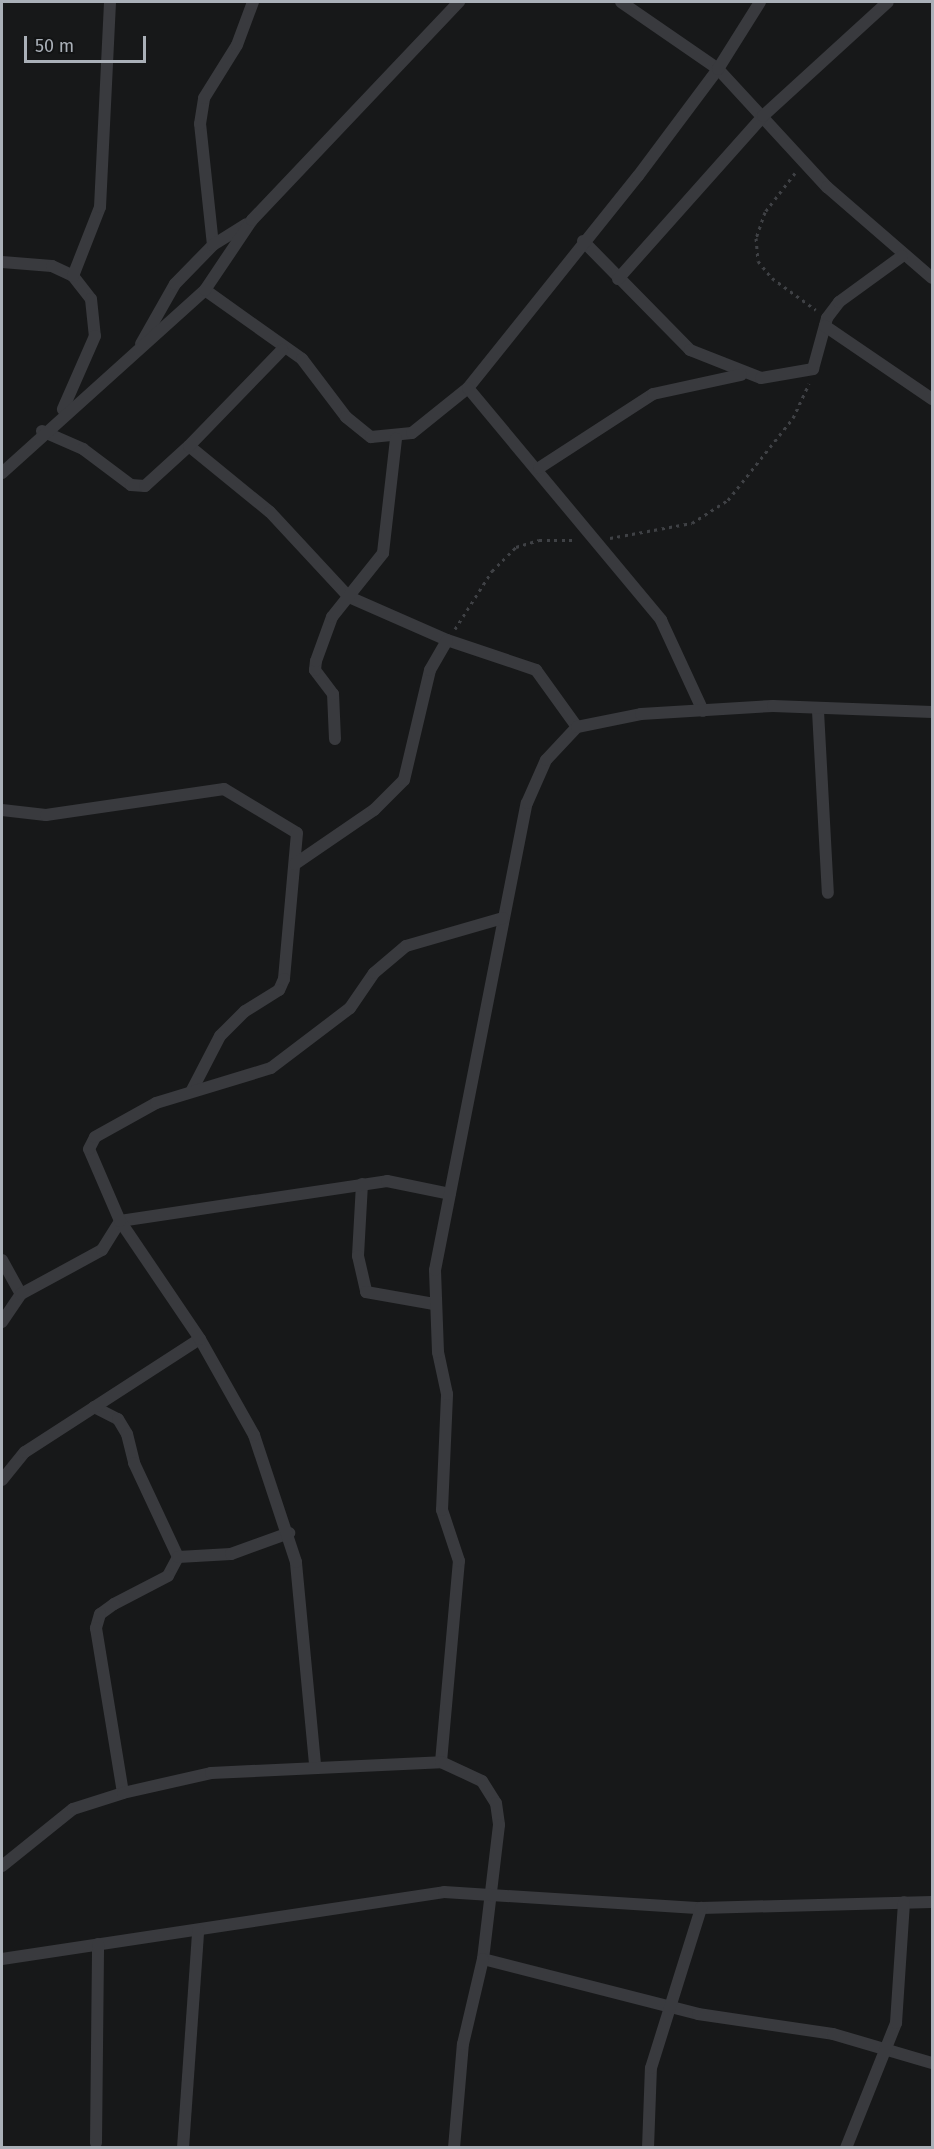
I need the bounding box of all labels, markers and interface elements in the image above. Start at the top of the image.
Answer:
scale bar [27,24,148,62]
text: 50 m [35,35,74,57]

